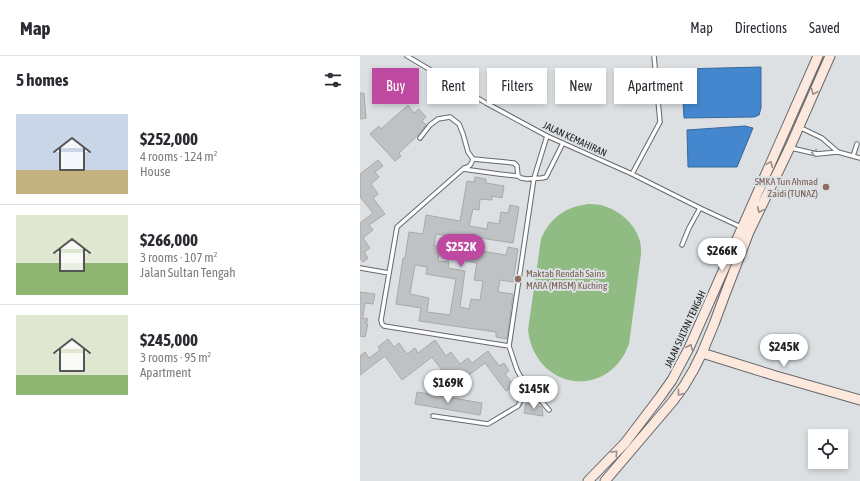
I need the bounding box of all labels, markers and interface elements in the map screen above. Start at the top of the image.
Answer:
text: Map [20,17,51,39]
text: Map [690,20,713,36]
text: Directions [735,20,787,36]
text: Saved [809,20,840,36]
chip: Buy [372,68,419,104]
chip: Rent [427,68,479,104]
chip: Filters [487,68,547,104]
chip: New [555,68,606,104]
chip: Apartment [614,68,697,104]
icon: filters [322,69,344,91]
text: 5 homes [16,70,69,90]
one-way arrow [811,87,819,95]
street label: JALAN KEMAHIRAN [541,119,609,159]
text: $252,000 [140,129,198,149]
icon: home [48,130,96,178]
text: 4 rooms · 124 m² [140,149,217,164]
one-way arrow [811,149,817,158]
one-way arrow [765,160,773,168]
text: House [140,164,170,179]
place label: SMKA Tun Ahmad Zaidi (TUNAZ) [755,176,818,199]
marker: SMKA Tun Ahmad Zaidi (TUNAZ) [821,182,831,192]
one-way arrow [757,206,765,213]
text: $266,000 [140,230,198,250]
icon: home [48,231,96,279]
pin: $252K [433,234,489,268]
pin: $266K [694,238,750,272]
text: $252K [446,239,476,254]
text: $266K [707,243,737,258]
text: 3 rooms · 107 m² [140,250,217,265]
text: Jalan Sultan Tengah [140,265,236,280]
place label: Maktab Rendah Sains MARA (MRSM) Kuching [526,268,608,291]
marker: Maktab Rendah Sains MARA (MRSM) Kuching [513,274,523,284]
street label: JALAN SULTAN TENGAH [662,289,708,369]
text: $245,000 [140,330,198,350]
icon: home [48,331,96,379]
pin: $245K [756,334,812,368]
text: $245K [769,339,799,354]
one-way arrow [685,343,693,351]
text: 3 rooms · 95 m² [140,350,211,365]
text: Apartment [140,365,191,380]
pin: $169K [420,370,476,404]
text: $169K [433,375,463,390]
pin: $145K [506,376,562,410]
text: $145K [519,381,549,396]
one-way arrow [677,388,684,395]
map controls [808,429,848,469]
button: locate [808,429,848,469]
one-way arrow [611,450,618,458]

